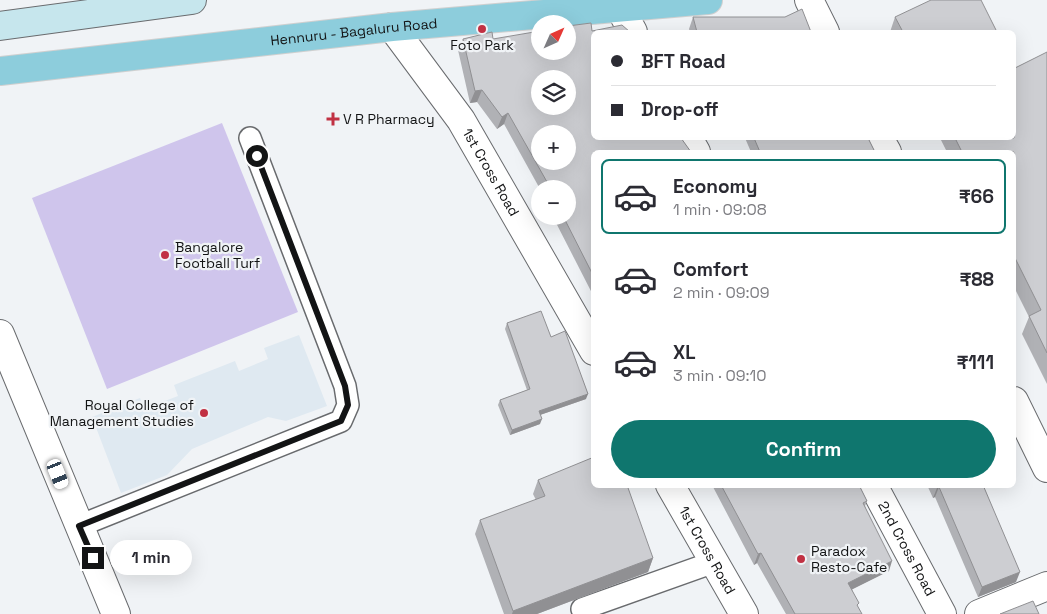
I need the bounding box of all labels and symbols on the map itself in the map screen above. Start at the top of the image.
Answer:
street label: Hennuru - Bagaluru Road [269,14,438,50]
north arrow [531,15,576,60]
marker: Foto Park [476,23,488,35]
place label: Foto Park [450,36,514,54]
place label: V R Pharmacy [343,110,435,128]
marker: V R Pharmacy [327,113,339,125]
street label: 1st Cross Road [459,125,523,219]
route start [246,145,268,167]
place label: Bangalore Football Turf [175,238,260,272]
marker: Bangalore Football Turf [159,249,171,261]
place label: Royal College of Management Studies [50,396,194,430]
marker: Royal College of Management Studies [198,407,210,419]
car [45,457,70,491]
street label: 2nd Cross Road [874,498,940,599]
street label: 1st Cross Road [675,503,740,597]
callout: 1 min [110,540,193,576]
place label: Paradox Resto-Cafe [811,542,887,576]
route end [82,547,104,569]
marker: Paradox Resto-Cafe [795,553,807,565]

